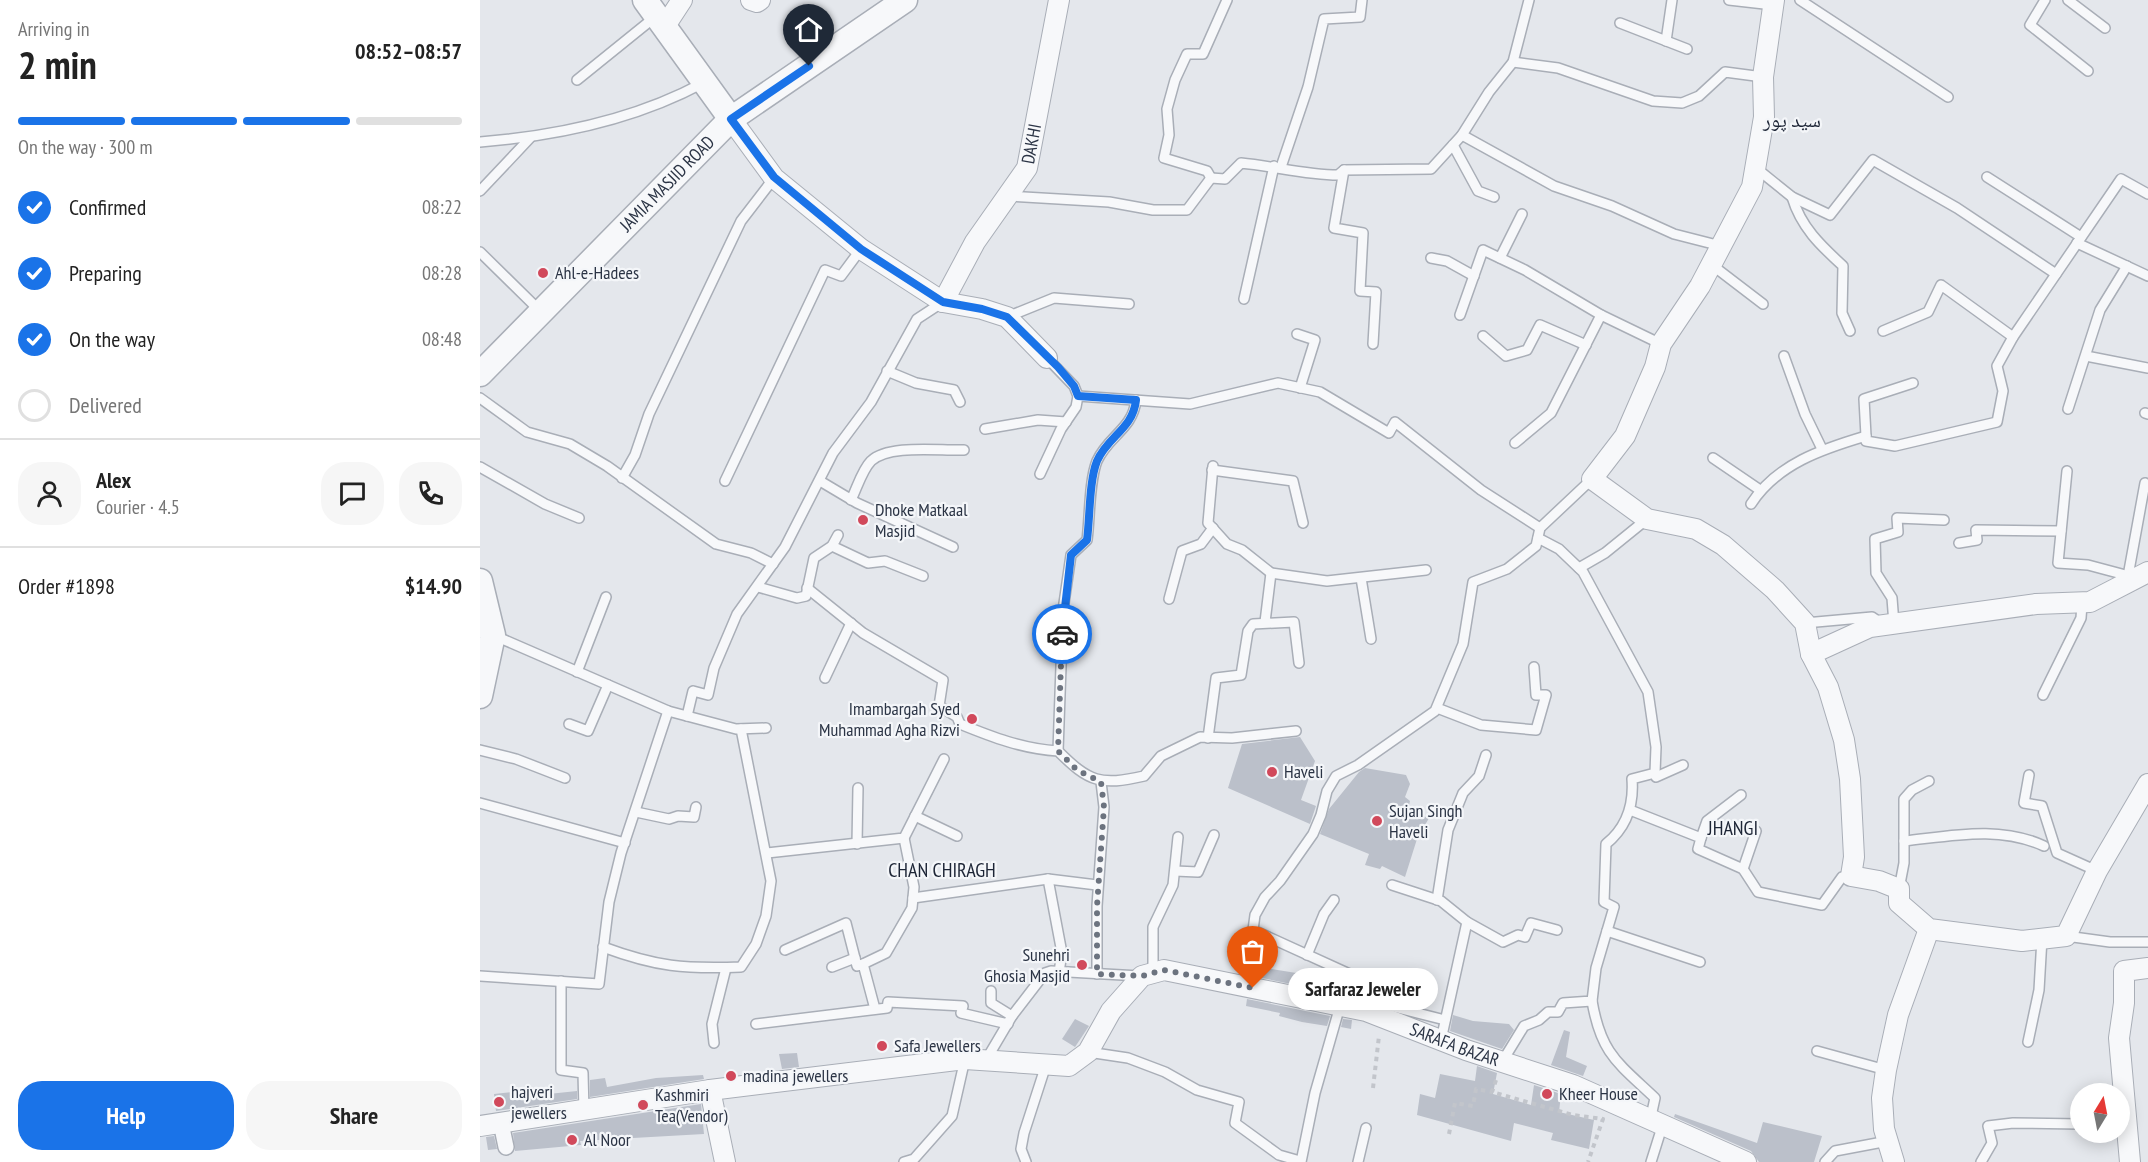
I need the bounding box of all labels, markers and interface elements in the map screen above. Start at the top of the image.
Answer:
pin [783,4,834,66]
icon: home [792,13,825,46]
text: Arriving in [18,16,90,42]
text: 08:52–08:57 [355,37,462,65]
text: 2 min [18,39,97,90]
district label: سید پور [1762,107,1821,133]
street label: DAKHI [1016,122,1046,166]
street label: JAMIA MASJID ROAD [614,131,719,237]
text: On the way · 300 m [18,134,153,160]
icon: check [18,191,51,224]
text: Confirmed [69,193,146,221]
text: 08:22 [422,194,462,220]
icon: check [18,257,51,290]
text: Preparing [69,259,142,287]
text: 08:28 [422,260,462,286]
place label: Ahl-e-Hadees [555,261,639,284]
marker: Ahl-e-Hadees [536,266,550,280]
icon: check [18,323,51,356]
text: On the way [69,325,155,353]
text: 08:48 [422,326,462,352]
text: Delivered [69,391,142,419]
button: person [18,462,81,525]
button: chat [321,462,384,525]
button: phone [399,462,462,525]
text: Alex [96,466,131,494]
text: Courier · 4.5 [96,494,180,520]
place label: Dhoke Matkaal Masjid [875,498,968,542]
marker: Dhoke Matkaal Masjid [856,513,870,527]
text: Order #1898 [18,572,115,600]
text: $14.90 [405,572,462,600]
courier [1032,604,1092,664]
icon: car [1046,618,1079,651]
place label: Imambargah Syed Muhammad Agha Rizvi [819,697,960,741]
marker: Imambargah Syed Muhammad Agha Rizvi [965,712,979,726]
place label: Haveli [1284,760,1323,783]
marker: Haveli [1265,765,1279,779]
place label: Sujan Singh Haveli [1389,799,1463,843]
marker: Sujan Singh Haveli [1370,814,1384,828]
district label: JHANGI [1707,815,1758,841]
district label: CHAN CHIRAGH [888,857,996,883]
pin [1227,926,1278,988]
icon: bag [1236,935,1269,968]
place label: Sunehri Ghosia Masjid [984,943,1070,987]
marker: Sunehri Ghosia Masjid [1075,958,1089,972]
callout: Sarfaraz Jeweler [1289,967,1439,1009]
text: Sarfaraz Jeweler [1305,976,1421,1002]
street label: SARAFA BAZAR [1407,1017,1503,1071]
place label: Safa Jewellers [894,1034,981,1057]
marker: Safa Jewellers [875,1039,889,1053]
place label: madina jewellers [743,1064,848,1087]
marker: madina jewellers [724,1069,738,1083]
place label: hajveri jewellers [511,1080,567,1124]
button: Help [18,1081,234,1150]
button: Share [246,1081,462,1150]
place label: Kheer House [1559,1082,1638,1105]
place label: Kashmiri Tea(Vendor) [655,1083,728,1127]
north arrow [2070,1083,2130,1143]
map controls [2070,1083,2130,1143]
marker: Kheer House [1540,1087,1554,1101]
marker: hajveri jewellers [492,1095,506,1109]
marker: Kashmiri Tea(Vendor) [636,1098,650,1112]
place label: Al Noor [584,1128,631,1151]
marker: Al Noor [565,1133,579,1147]

